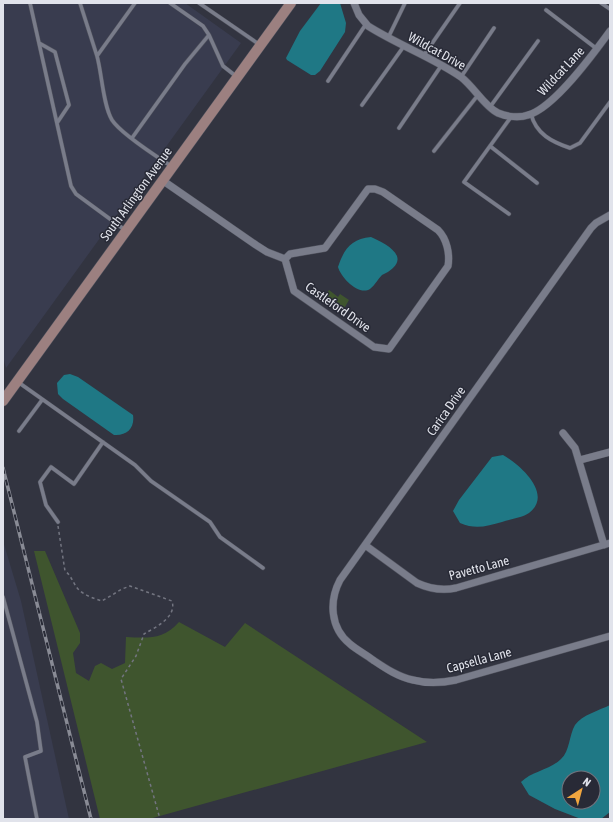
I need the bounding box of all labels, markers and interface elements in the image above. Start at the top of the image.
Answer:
street label: Wildcat Drive [406,29,468,73]
street label: Wildcat Lane [535,43,588,99]
street label: South Arlington Avenue [97,144,175,244]
street label: Castleford Drive [303,279,374,335]
street label: Carica Drive [424,383,468,438]
street label: Pavetto Lane [447,553,511,583]
street label: Capsella Lane [445,644,513,676]
north arrow [561,770,601,810]
text: N [581,775,593,789]

